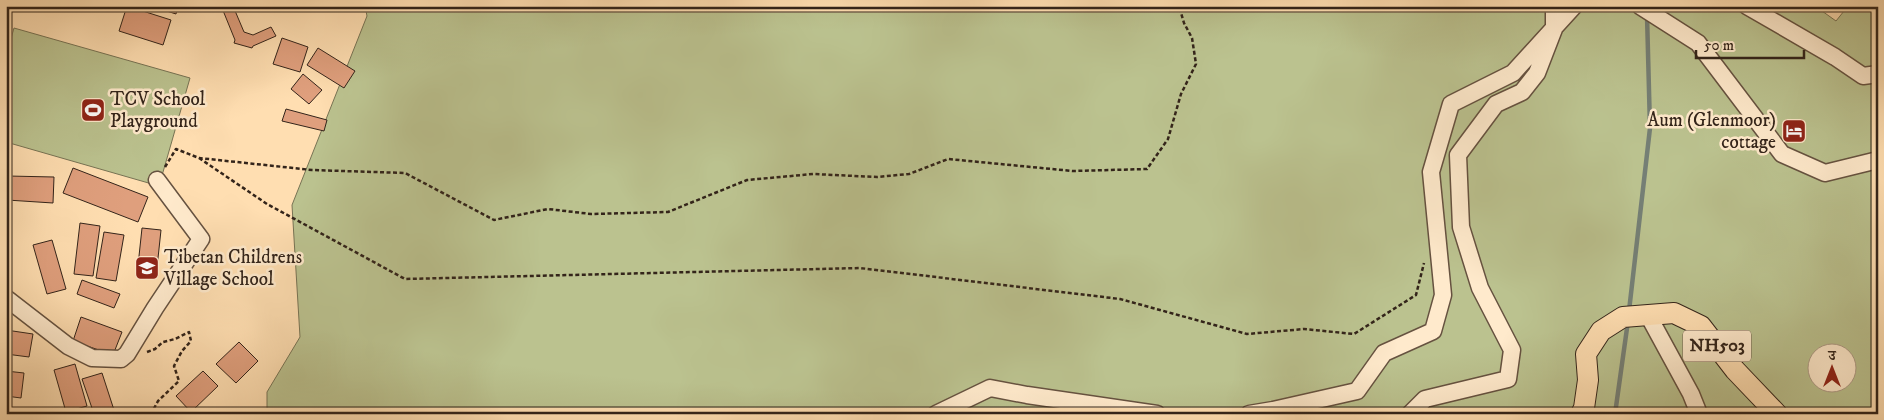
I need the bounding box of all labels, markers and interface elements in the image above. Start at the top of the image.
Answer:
scale bar [1696,28,1804,60]
text: 50 m [1704,36,1734,55]
place label: TCV School Playground [110,88,206,133]
sports icon: TCV School Playground [80,97,106,123]
place label: Aum (Glenmoor) cottage [1647,109,1776,154]
hotel icon: Aum (Glenmoor) cottage [1781,118,1807,144]
place label: Tibetan Childrens Village School [163,246,302,291]
school or university icon: Tibetan Childrens Village School [134,255,160,281]
road number: NH503 [1683,331,1751,362]
north arrow [1806,342,1856,392]
text: उ [1827,347,1836,365]

